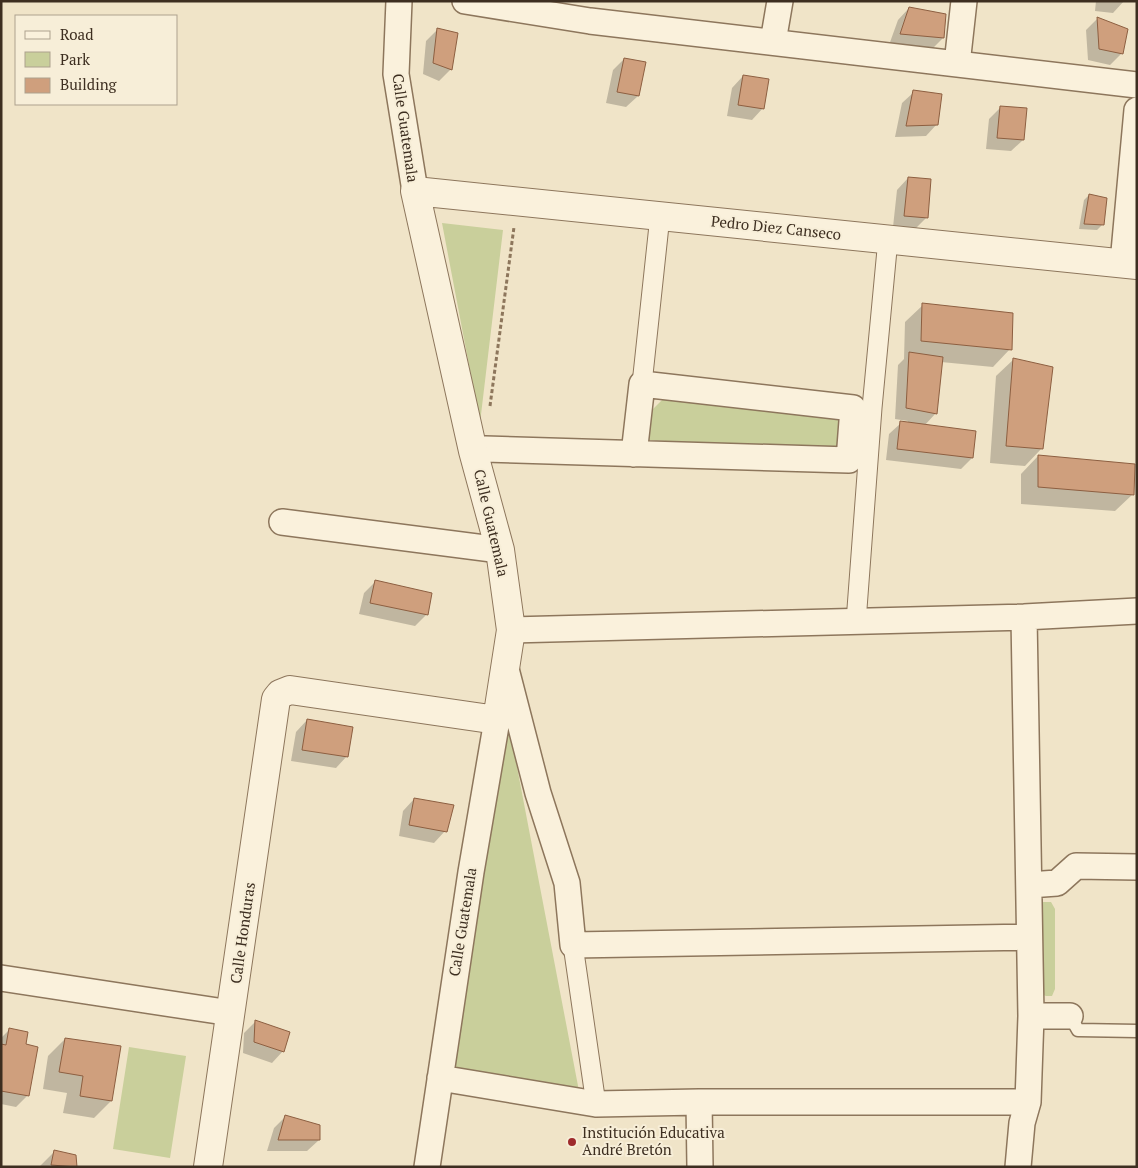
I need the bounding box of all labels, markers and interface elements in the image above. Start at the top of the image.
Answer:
legend [15,15,178,105]
text: Road [60,24,93,44]
text: Park [60,49,90,69]
street label: Calle Guatemala [388,72,424,184]
text: Building [60,74,118,94]
street label: Pedro Diez Canseco [710,210,842,244]
street label: Calle Guatemala [470,467,514,579]
street label: Calle Guatemala [444,866,481,978]
street label: Calle Honduras [225,881,259,985]
place label: Institución Educativa André Bretón [582,1122,725,1159]
marker: Institución Educativa André Bretón [566,1136,578,1148]

